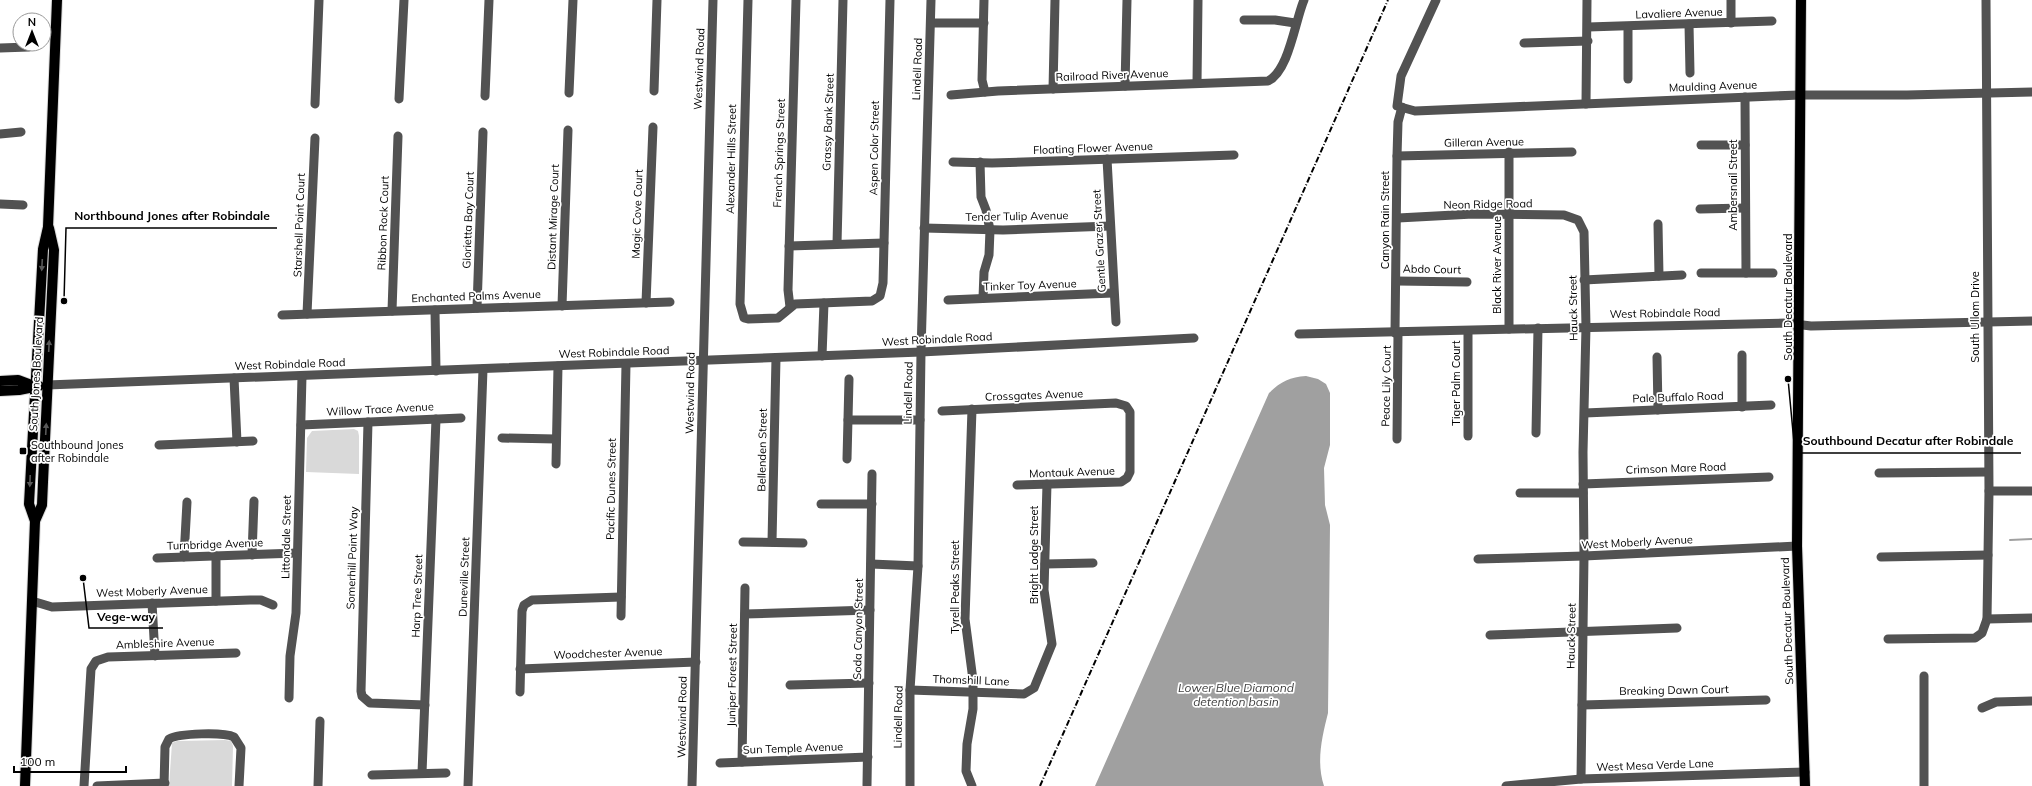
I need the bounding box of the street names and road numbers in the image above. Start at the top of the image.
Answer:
street label: Lavaliere Avenue [1635,4,1723,22]
street label: Westwind Road [691,28,707,110]
street label: Lindell Road [909,37,925,101]
street label: Railroad River Avenue [1055,66,1169,84]
street label: Grassy Bank Street [819,73,837,171]
street label: Maulding Avenue [1669,77,1757,95]
street label: French Springs Street [770,98,788,208]
street label: Aspen Color Street [866,100,882,196]
street label: Alexander Hills Street [723,104,739,214]
street label: Gilleran Avenue [1444,134,1524,150]
street label: Floating Flower Avenue [1033,139,1153,157]
street label: Ambersnail Street [1726,139,1740,231]
street label: Distant Mirage Court [544,164,562,270]
street label: Magic Cove Court [628,169,646,259]
street label: Glorietta Bay Court [459,171,477,269]
street label: Canyon Rain Street [1378,171,1392,269]
street label: Starshell Point Court [290,173,308,277]
street label: Ribbon Rock Court [374,175,392,271]
street label: Gentle Grazer Street [1089,189,1109,293]
street label: Neon Ridge Road [1443,196,1533,212]
street label: Tender Tulip Avenue [965,208,1069,224]
street label: Black River Avenue [1490,216,1504,314]
street label: South Decatur Boulevard [1781,233,1795,361]
street label: Abdo Court [1403,261,1461,277]
street label: South Ullom Drive [1968,271,1982,363]
street label: Hauck Street [1565,275,1581,341]
street label: Tinker Toy Avenue [983,276,1077,294]
street label: Enchanted Palms Avenue [411,287,541,305]
street label: West Robindale Road [1610,305,1720,321]
street label: South Jones Boulevard [26,316,46,432]
street label: West Robindale Road [881,329,993,349]
street label: Tiger Palm Court [1449,340,1463,426]
street label: West Robindale Road [558,343,670,361]
street label: Peace Lily Court [1378,345,1394,427]
street label: Westwind Road [682,352,698,434]
street label: West Robindale Road [234,355,346,373]
street label: Lindell Road [900,362,916,424]
street label: Crossgates Avenue [985,386,1083,404]
street label: Pale Buffalo Road [1632,388,1724,406]
street label: Willow Trace Avenue [326,399,434,419]
street label: Bellenden Street [754,408,770,492]
street label: Pacific Dunes Street [603,438,619,540]
street label: Crimson Mare Road [1625,459,1727,477]
street label: Montauk Avenue [1029,464,1115,480]
street label: Littondale Street [278,495,294,579]
street label: Somerhill Point Way [343,506,361,610]
street label: Bright Lodge Street [1027,506,1041,604]
street label: West Moberly Avenue [1581,532,1693,552]
street label: Turnbridge Avenue [167,535,263,553]
street label: Duneville Street [456,537,472,617]
street label: Tyrell Peaks Street [948,540,962,634]
street label: Harp Tree Street [409,554,425,638]
street label: South Decatur Boulevard [1778,557,1796,685]
street label: Soda Canyon Street [850,578,866,680]
street label: West Moberly Avenue [96,582,208,600]
street label: Hauck Street [1563,603,1579,669]
street label: Juniper Forest Street [724,623,740,727]
street label: Ambleshire Avenue [116,634,215,652]
street label: Woodchester Avenue [553,644,663,662]
street label: Thomshill Lane [932,672,1010,688]
street label: Westwind Road [674,676,690,758]
street label: Breaking Dawn Court [1619,682,1729,698]
street label: Lindell Road [890,686,906,748]
street label: Sun Temple Avenue [743,739,843,757]
street label: West Mesa Verde Lane [1596,756,1714,774]

